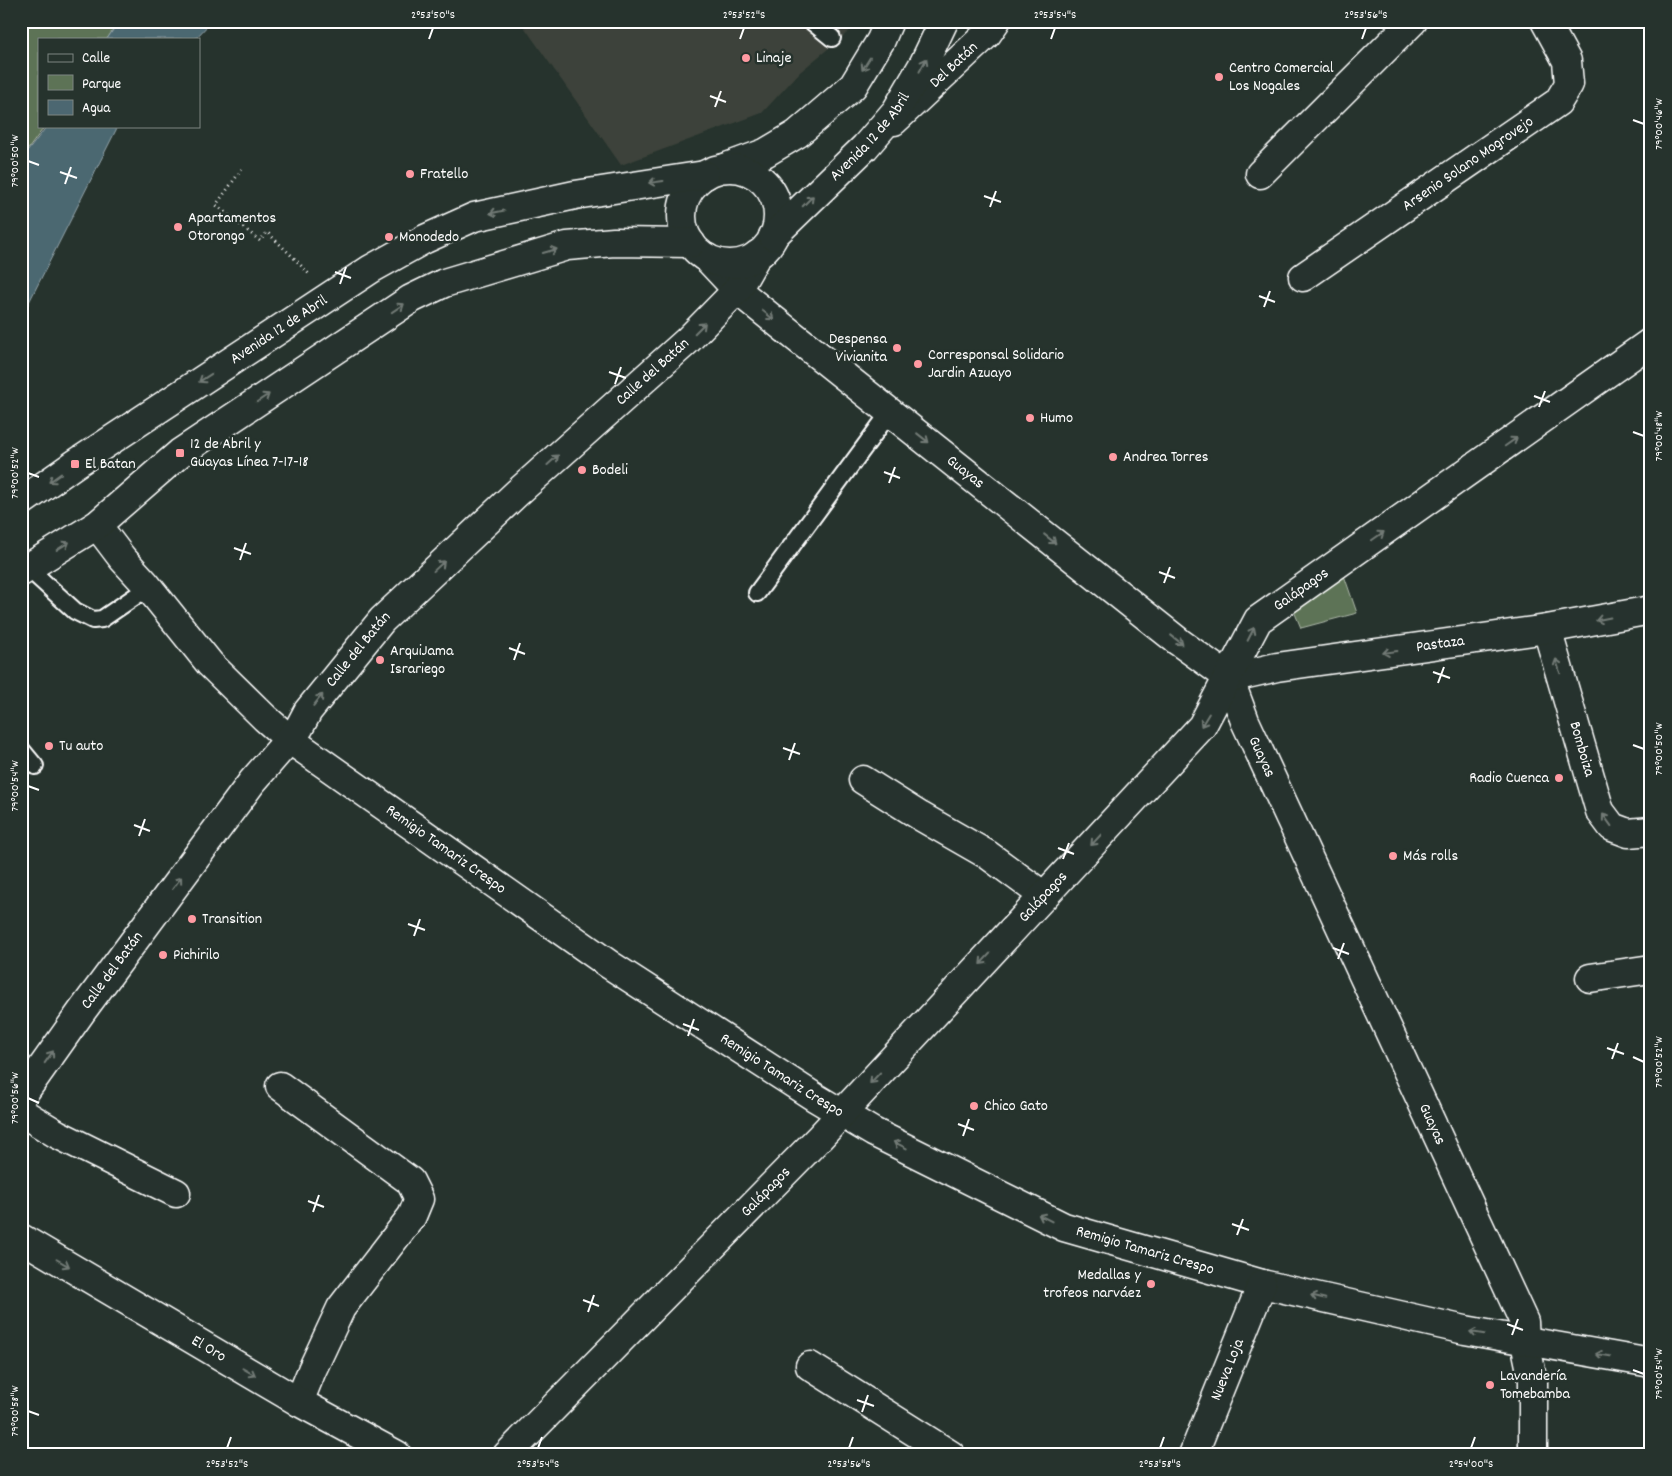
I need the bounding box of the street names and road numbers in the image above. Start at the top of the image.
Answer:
street label: Del Batán [924,36,983,94]
street label: Avenida 12 de Abril [825,88,916,187]
street label: Arsenio Solano Mogrovejo [1397,110,1538,217]
street label: Avenida 12 de Abril [226,289,332,370]
street label: Calle del Batán [611,332,695,411]
street label: Guayas [941,450,990,495]
street label: Galápagos [1269,562,1334,617]
street label: Calle del Batán [320,606,396,692]
street label: Pastaza [1415,629,1466,659]
street label: Bomboiza [1563,719,1601,780]
street label: Guayas [1242,732,1281,782]
street label: Remigio Tamariz Crespo [381,799,511,900]
street label: Galápagos [1013,866,1073,928]
street label: Calle del Batán [75,927,149,1014]
street label: Remigio Tamariz Crespo [715,1027,848,1123]
street label: Guayas [1413,1100,1452,1149]
street label: Galápagos [735,1161,796,1223]
street label: Remigio Tamariz Crespo [1073,1220,1217,1281]
street label: El Oro [187,1329,231,1368]
street label: Nueva Loja [1205,1335,1250,1404]

